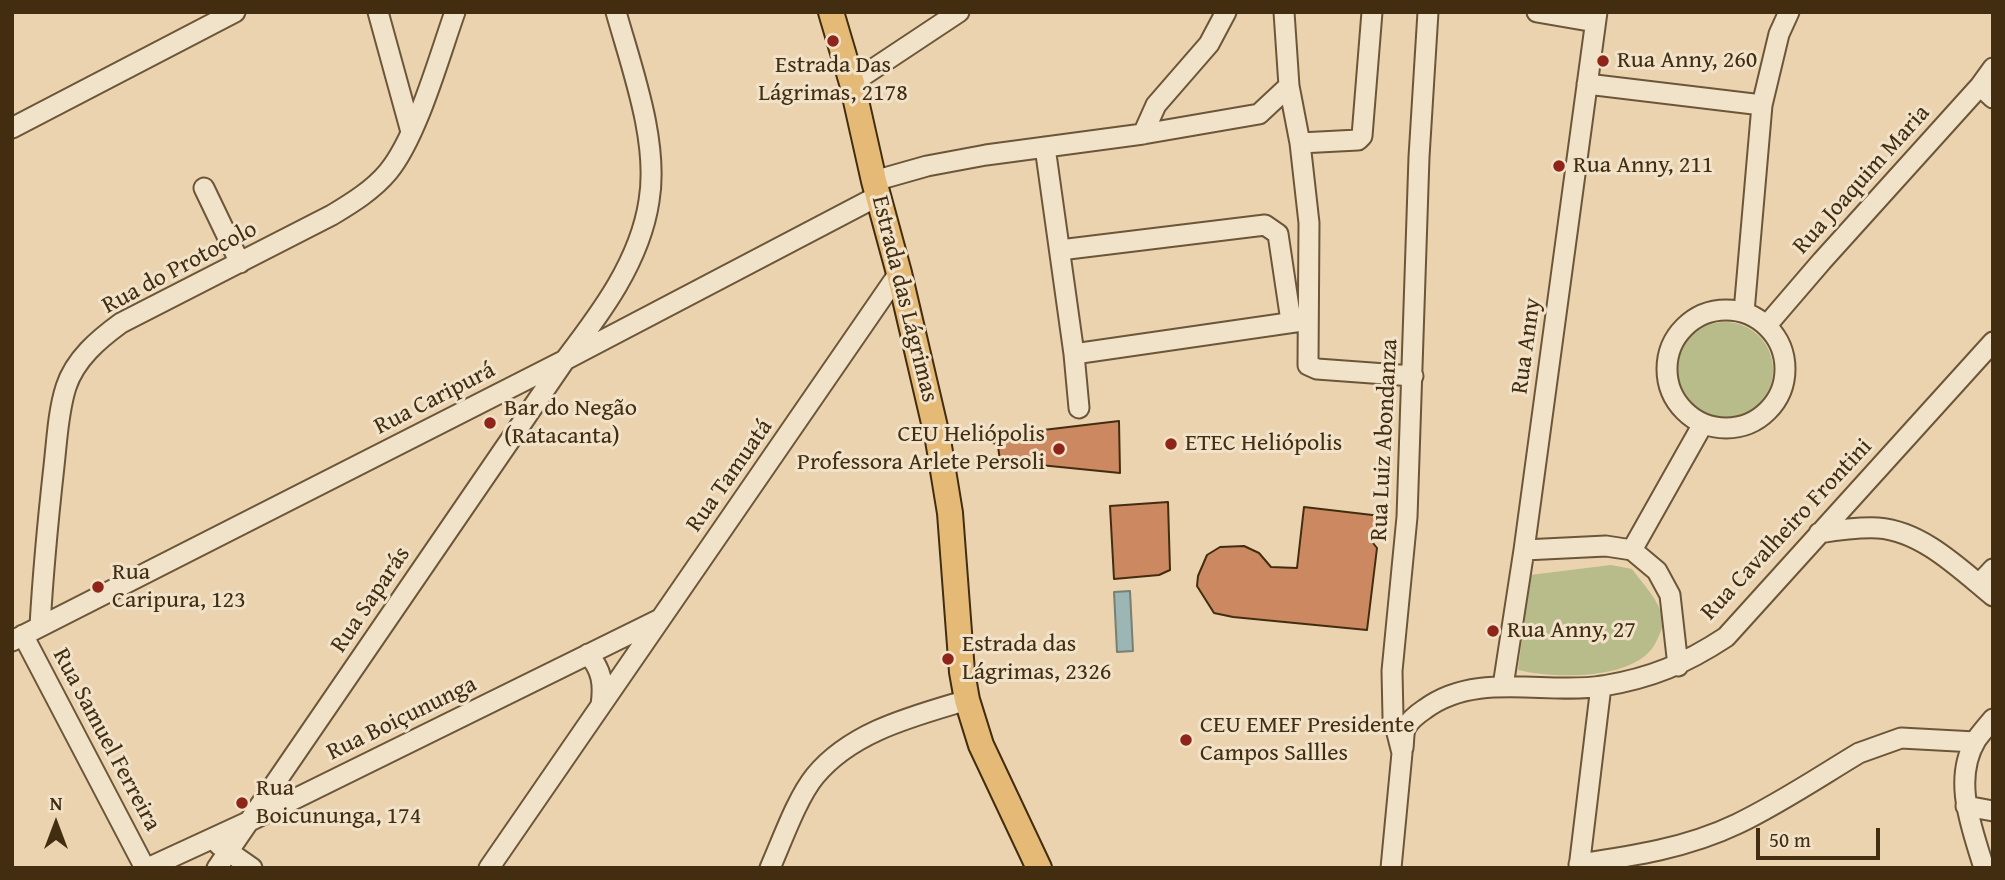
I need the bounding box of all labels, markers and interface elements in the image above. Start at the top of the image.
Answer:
marker: Estrada Das Lágrimas, 2178 [825,33,841,49]
place label: Rua Anny, 260 [1617,47,1757,75]
place label: Estrada Das Lágrimas, 2178 [758,52,908,108]
marker: Rua Anny, 260 [1595,53,1611,69]
street label: Rua Joaquim Maria [1787,99,1937,261]
place label: Rua Anny, 211 [1573,152,1713,180]
marker: Rua Anny, 211 [1551,158,1567,174]
street label: Estrada das Lágrimas [864,193,944,405]
street label: Rua do Protocolo [98,215,262,321]
street label: Rua Anny [1506,296,1548,396]
street label: Rua Luiz Abondanza [1365,338,1405,542]
street label: Rua Caripurá [370,356,500,442]
place label: Bar do Negão (Ratacanta) [504,395,637,451]
street label: Rua Tamuatá [681,414,779,538]
marker: Bar do Negão (Ratacanta) [482,415,498,431]
place label: CEU Heliópolis Professora Arlete Persoli [797,421,1045,477]
place label: ETEC Heliópolis [1185,430,1342,458]
street label: Rua Cavalheiro Frontini [1695,433,1879,627]
marker: ETEC Heliópolis [1163,436,1179,452]
marker: CEU Heliópolis Professora Arlete Persoli [1051,441,1067,457]
street label: Rua Saparás [325,542,417,658]
place label: Rua Caripura, 123 [112,559,246,615]
marker: Rua Caripura, 123 [90,579,106,595]
place label: Rua Anny, 27 [1507,617,1636,645]
marker: Rua Anny, 27 [1485,623,1501,639]
place label: Estrada das Lágrimas, 2326 [962,631,1111,687]
street label: Rua Samuel Ferreira [46,644,166,836]
marker: Estrada das Lágrimas, 2326 [940,651,956,667]
street label: Rua Boiçununga [322,670,482,768]
place label: CEU EMEF Presidente Campos Sallles [1200,712,1414,768]
marker: CEU EMEF Presidente Campos Sallles [1178,732,1194,748]
place label: Rua Boicununga, 174 [256,775,421,831]
north arrow [21,789,91,859]
text: N [50,789,62,817]
marker: Rua Boicununga, 174 [234,795,250,811]
scale bar [1760,814,1884,858]
text: 50 m [1769,824,1811,855]

